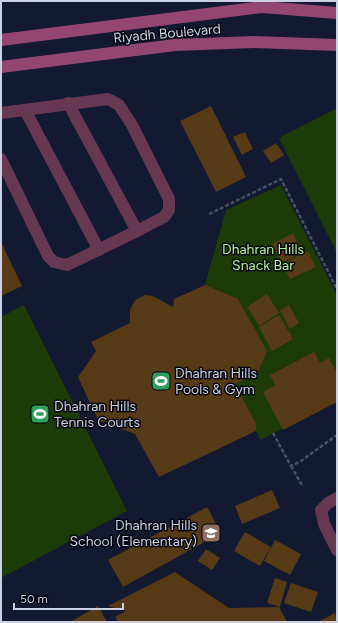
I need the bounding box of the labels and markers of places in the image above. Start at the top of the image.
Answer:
place label: Dhahran Hills Pools & Gym [175,365,257,398]
sports icon: Dhahran Hills Pools & Gym [150,370,172,392]
place label: Dhahran Hills Tennis Courts [54,398,140,431]
sports icon: Dhahran Hills Tennis Courts [29,403,51,425]
place label: Dhahran Hills School (Elementary) [70,517,197,550]
school or university icon: Dhahran Hills School (Elementary) [200,522,222,544]

